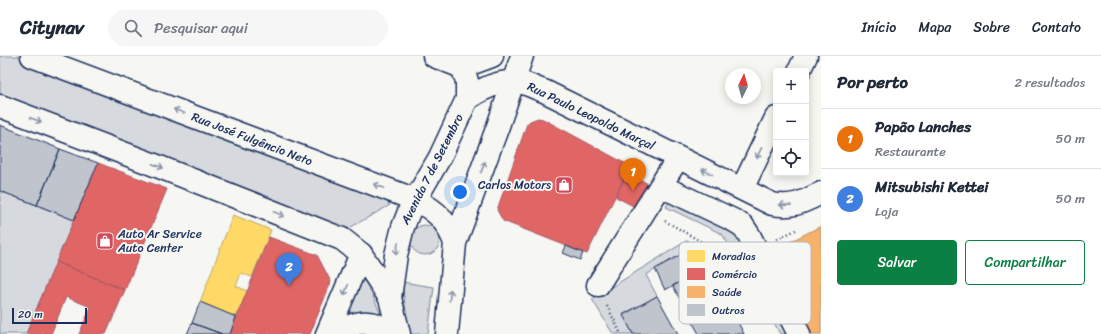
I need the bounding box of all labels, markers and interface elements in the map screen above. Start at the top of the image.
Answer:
search box [108,10,388,46]
text: Citynav [20,11,84,44]
text: Pesquisar aqui [154,15,248,41]
text: Início [862,15,896,40]
text: Mapa [918,15,951,40]
text: Sobre [973,15,1010,40]
text: Contato [1032,15,1081,40]
icon: search [122,17,144,39]
text: Por perto [837,67,908,97]
north arrow [725,68,761,104]
map controls [773,68,809,176]
button: + [773,68,809,104]
text: 2 resultados [1014,71,1085,94]
street label: Rua Paulo Leopoldo Marçal [523,75,659,157]
button: − [773,104,809,140]
street label: Rua José Fulgêncio Neto [188,106,316,172]
one-way arrow [173,107,185,115]
street label: Avenida 7 de Setembro [394,110,469,229]
text: Papão Lanches [875,114,971,140]
one-way arrow [30,116,42,124]
text: 1 [847,127,853,150]
text: 50 m [1055,127,1085,150]
button: locate [773,140,809,176]
text: Restaurante [875,140,946,163]
one-way arrow [755,147,762,159]
pin: 1 [620,158,646,191]
one-way arrow [152,162,164,170]
one-way arrow [479,162,487,174]
one-way arrow [701,168,713,175]
place label: Carlos Motors [478,174,551,196]
text: Mitsubishi Kettei [875,174,988,200]
shop icon: Carlos Motors [554,175,574,195]
one-way arrow [374,182,386,190]
your location [450,182,470,202]
text: 2 [846,187,854,210]
text: 50 m [1055,187,1085,210]
text: Loja [875,200,898,223]
one-way arrow [779,202,792,209]
one-way arrow [273,210,285,218]
place label: Auto Ar Service Auto Center [117,223,202,259]
shop icon: Auto Ar Service Auto Center [95,231,115,251]
button: Salvar [837,240,957,285]
button: Compartilhar [965,240,1085,285]
one-way arrow [393,242,401,255]
legend [679,242,811,324]
text: Moradias [712,247,756,266]
pin: 2 [276,253,302,286]
text: Comércio [712,265,758,284]
one-way arrow [342,283,349,295]
text: Saúde [712,283,742,302]
one-way arrow [446,289,453,302]
text: Outros [712,301,745,320]
text: 20 m [18,305,43,324]
scale bar [12,306,87,325]

